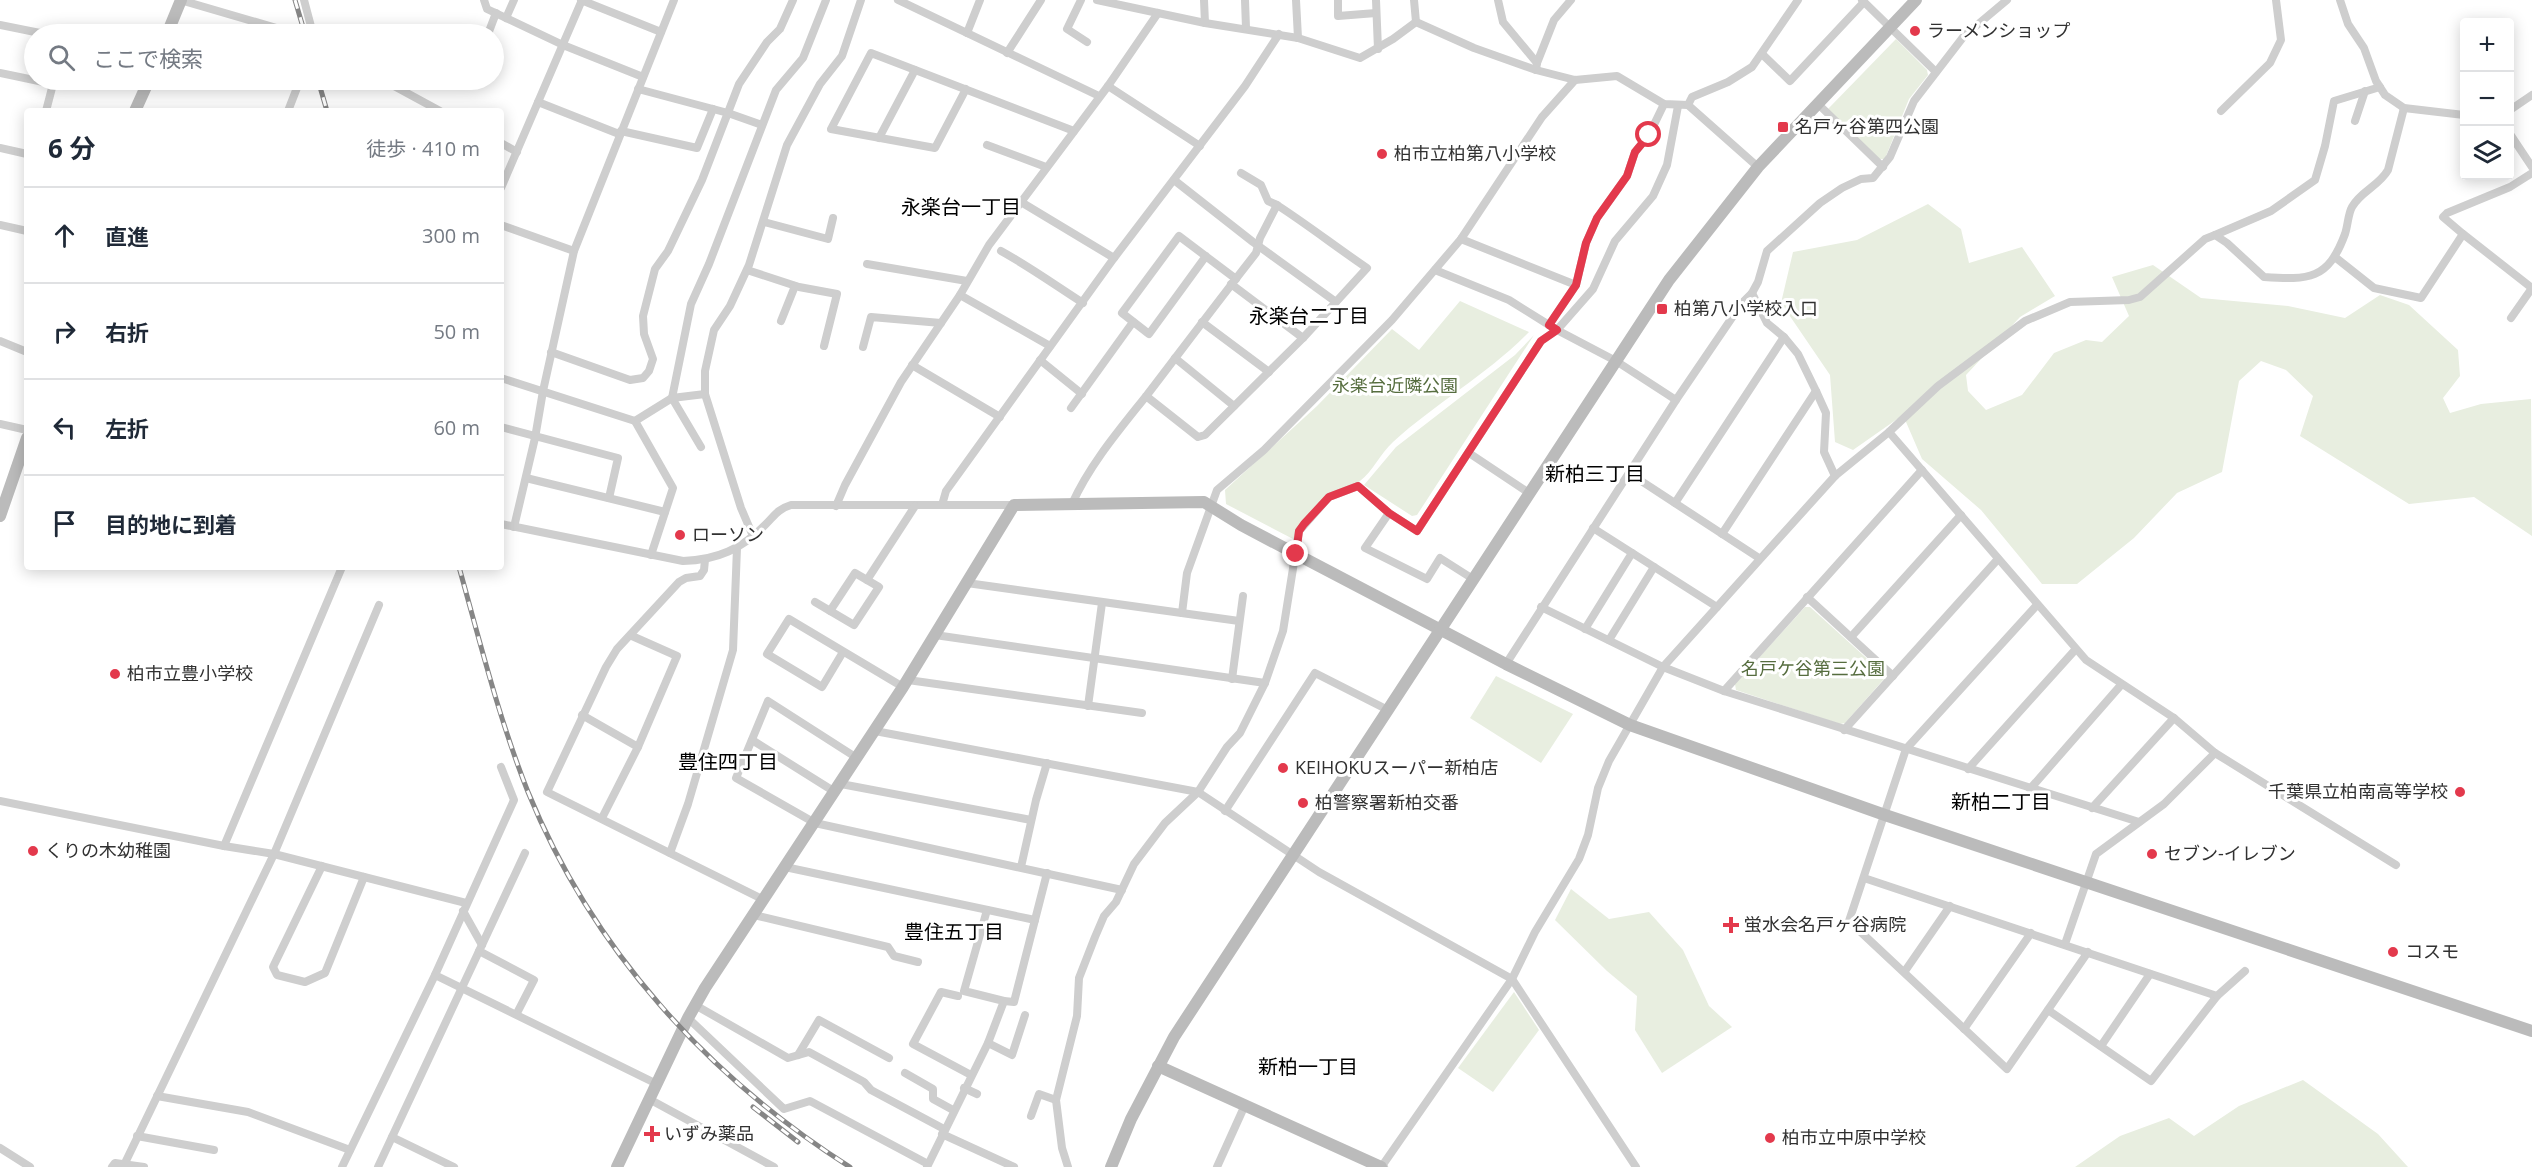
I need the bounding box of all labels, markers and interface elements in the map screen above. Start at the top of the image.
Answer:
place label: ラーメンショップ [1927,18,2070,42]
map controls [2460,18,2514,180]
button: + [2460,18,2514,72]
search box [24,24,504,90]
marker: ラーメンショップ [1908,24,1922,38]
icon: search [45,41,78,74]
text: ここで検索 [93,43,203,73]
button: − [2460,72,2514,126]
place label: 名戸ヶ谷第四公園 [1795,114,1939,138]
marker: 名戸ヶ谷第四公園 [1776,120,1790,134]
route start [1635,121,1661,147]
button: layers [2460,126,2514,180]
text: 6 分 [48,130,96,166]
text: 徒歩 · 410 m [366,135,480,162]
place label: 柏市立柏第八小学校 [1394,141,1556,165]
marker: 柏市立柏第八小学校 [1375,147,1389,161]
district label: 永楽台一丁目 [901,193,1021,220]
icon: ahead [48,219,81,252]
text: 直進 [105,221,149,251]
text: 300 m [422,222,480,249]
place label: 柏第八小学校入口 [1674,296,1818,320]
district label: 永楽台二丁目 [1249,302,1369,329]
marker: 柏第八小学校入口 [1655,302,1669,316]
icon: right [48,315,81,348]
text: 右折 [105,317,149,347]
text: 50 m [433,318,480,345]
park label: 永楽台近隣公園 [1332,373,1458,397]
icon: left [48,411,81,444]
text: 左折 [105,413,149,443]
text: 60 m [433,414,480,441]
district label: 新柏三丁目 [1545,460,1645,487]
icon: arrive [48,507,81,540]
text: 目的地に到着 [105,509,237,539]
place label: ローソン [692,522,764,546]
marker: ローソン [673,528,687,542]
route end [1282,540,1308,566]
park label: 名戸ケ谷第三公園 [1741,656,1885,680]
place label: 柏市立豊小学校 [127,661,253,685]
marker: 柏市立豊小学校 [108,667,122,681]
district label: 豊住四丁目 [678,748,778,775]
place label: KEIHOKUスーパー新柏店 [1295,755,1498,779]
marker: KEIHOKUスーパー新柏店 [1276,761,1290,775]
place label: 千葉県立柏南高等学校 [2268,779,2448,803]
marker: 千葉県立柏南高等学校 [2453,785,2467,799]
district label: 新柏二丁目 [1951,788,2051,815]
place label: 柏警察署新柏交番 [1315,790,1459,814]
marker: 柏警察署新柏交番 [1296,796,1310,810]
place label: くりの木幼稚園 [45,838,171,862]
place label: セブン-イレブン [2164,841,2296,865]
marker: くりの木幼稚園 [26,844,40,858]
marker: セブン-イレブン [2145,847,2159,861]
place label: 蛍水会名戸ヶ谷病院 [1744,912,1906,936]
marker: 蛍水会名戸ヶ谷病院 [1722,916,1740,934]
district label: 豊住五丁目 [904,918,1004,945]
place label: コスモ [2405,939,2459,963]
marker: コスモ [2386,945,2400,959]
district label: 新柏一丁目 [1258,1053,1358,1080]
place label: いずみ薬品 [664,1121,754,1145]
place label: 柏市立中原中学校 [1782,1125,1926,1149]
marker: いずみ薬品 [645,1127,659,1141]
marker: 柏市立中原中学校 [1763,1131,1777,1145]

